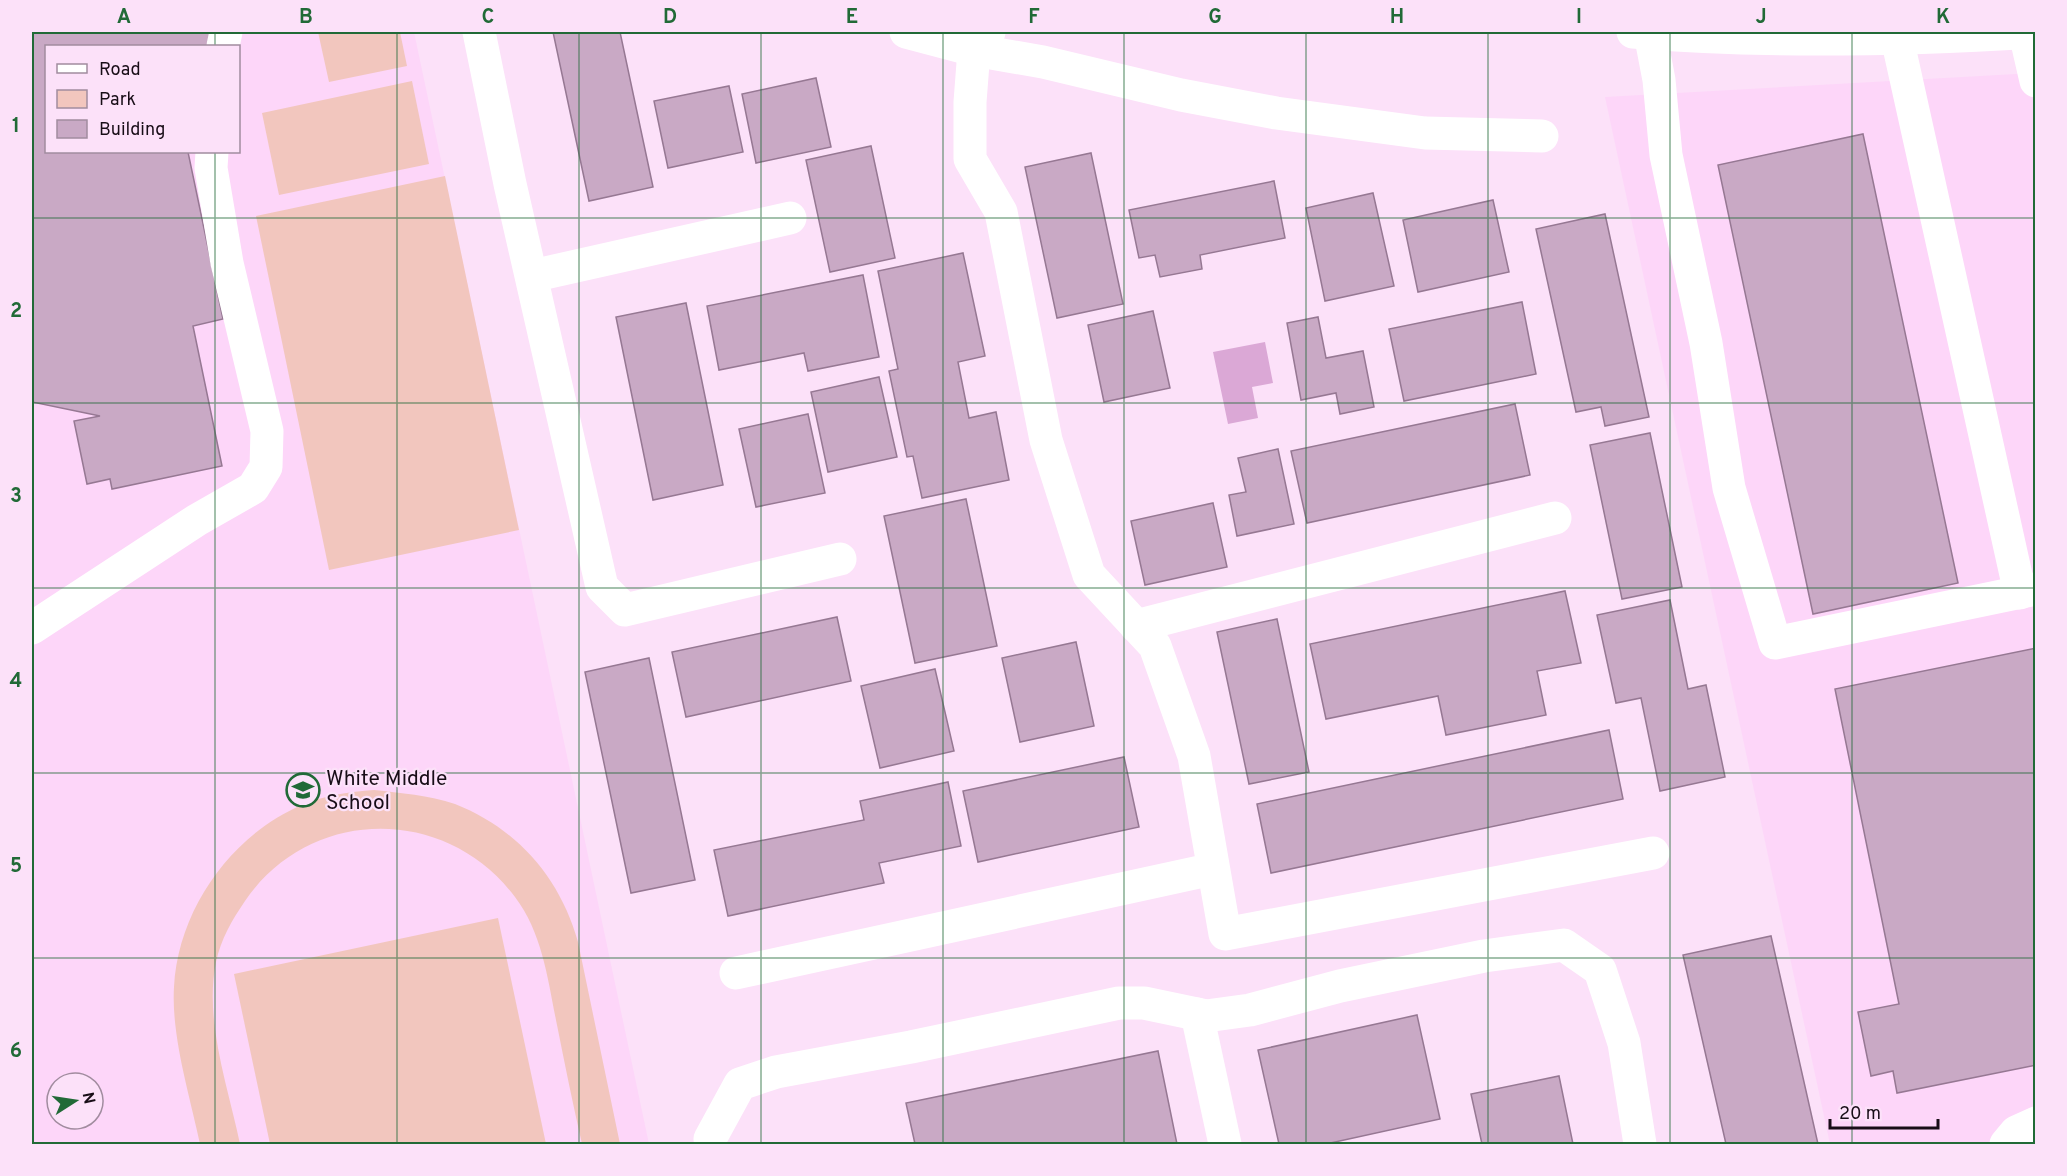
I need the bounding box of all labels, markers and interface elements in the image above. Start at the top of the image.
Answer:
text: A [117,5,131,31]
text: B [299,5,313,31]
text: C [482,5,494,31]
text: D [663,5,677,31]
text: E [846,5,858,31]
text: F [1028,5,1040,31]
text: G [1208,5,1222,31]
text: H [1390,5,1404,31]
text: I [1576,5,1582,31]
text: J [1755,5,1767,31]
text: K [1936,5,1950,31]
legend [45,45,240,153]
text: Road [99,59,141,82]
text: Park [99,89,136,112]
text: 1 [12,114,20,140]
text: Building [99,119,165,142]
text: 2 [10,299,22,325]
text: 3 [10,484,22,510]
text: 4 [10,669,22,695]
place label: White Middle School [326,766,447,817]
school or university icon: White Middle School [285,772,321,808]
text: 5 [10,854,22,880]
text: 6 [10,1039,22,1065]
north arrow [45,1071,105,1131]
text: N [77,1091,99,1106]
scale bar [1830,1092,1938,1130]
text: 20 m [1839,1103,1881,1126]

